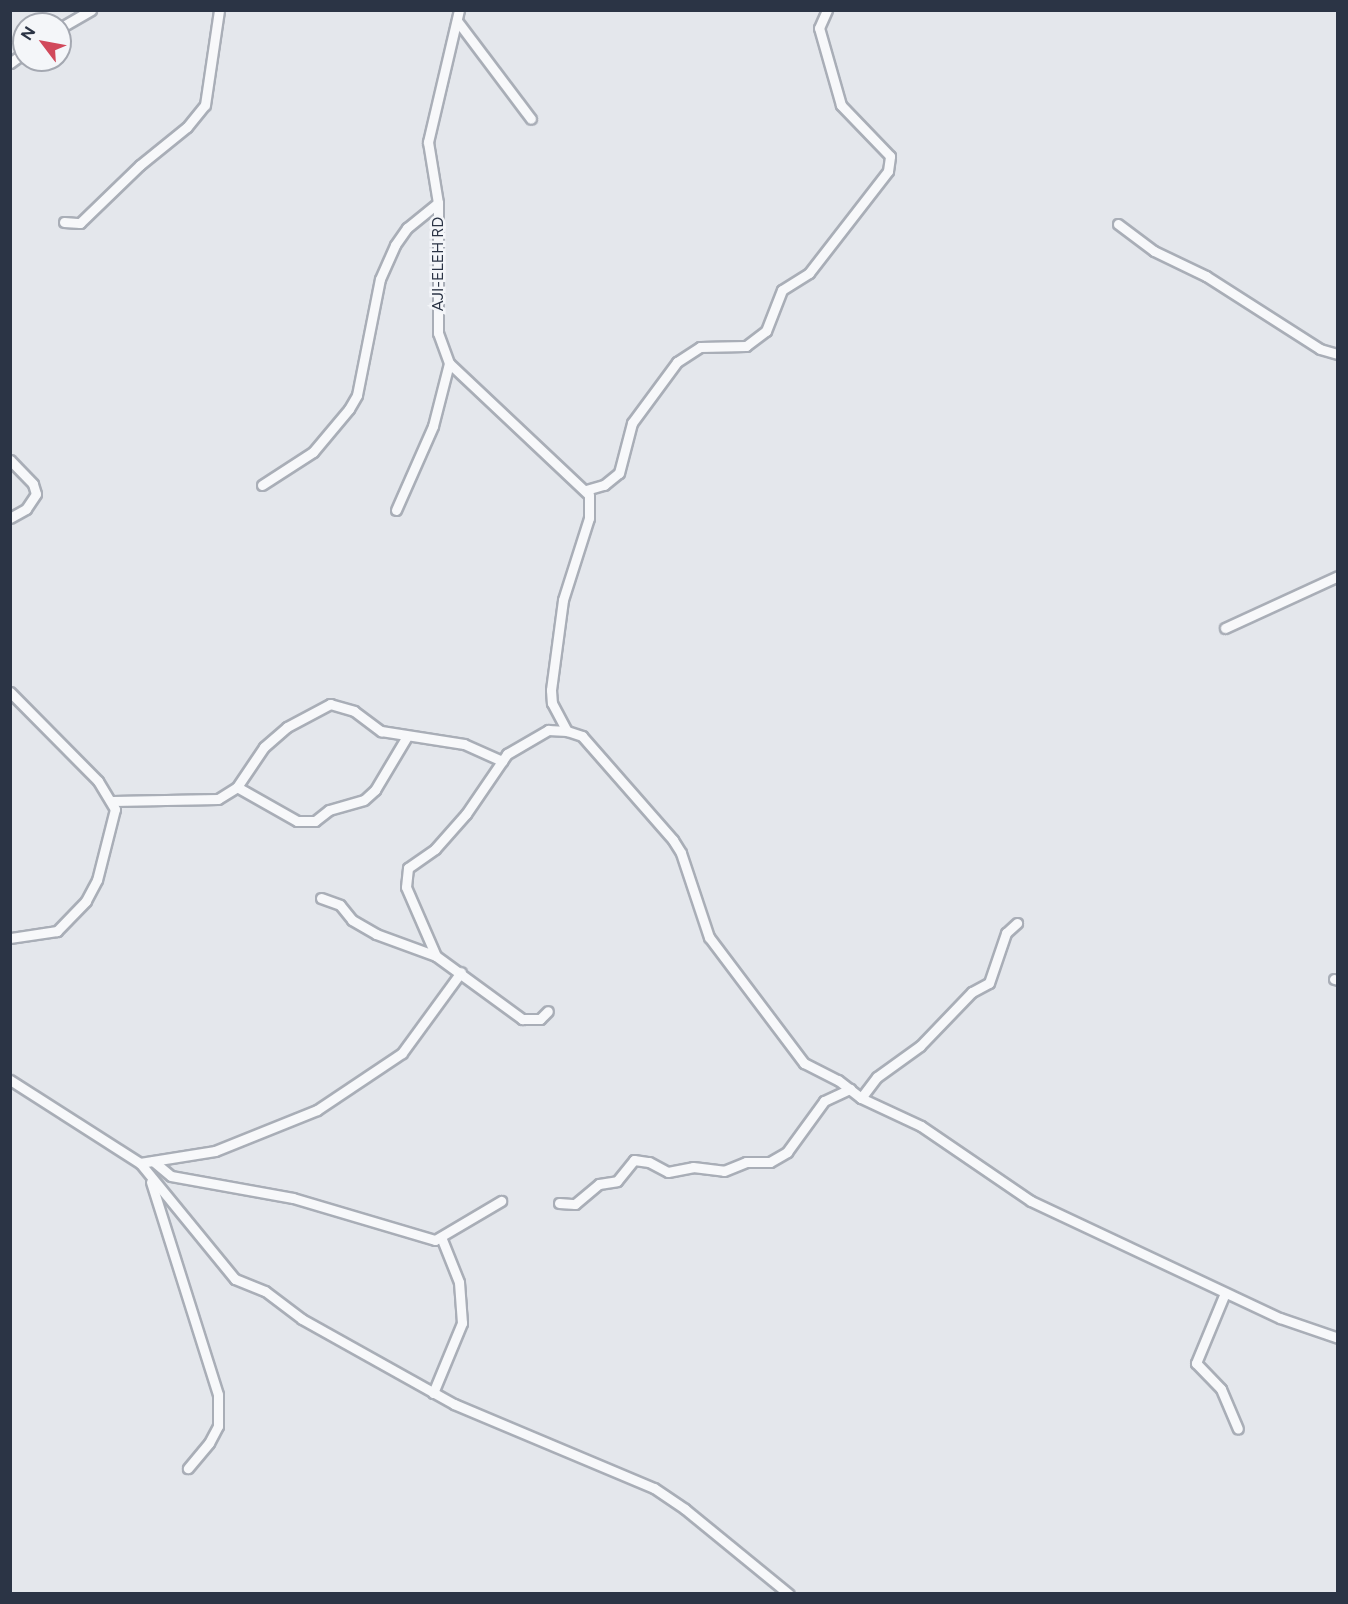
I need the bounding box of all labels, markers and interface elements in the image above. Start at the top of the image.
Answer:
north arrow [12,12,72,72]
text: N [17,23,39,44]
street label: AJI-ELEH RD [428,217,448,311]

